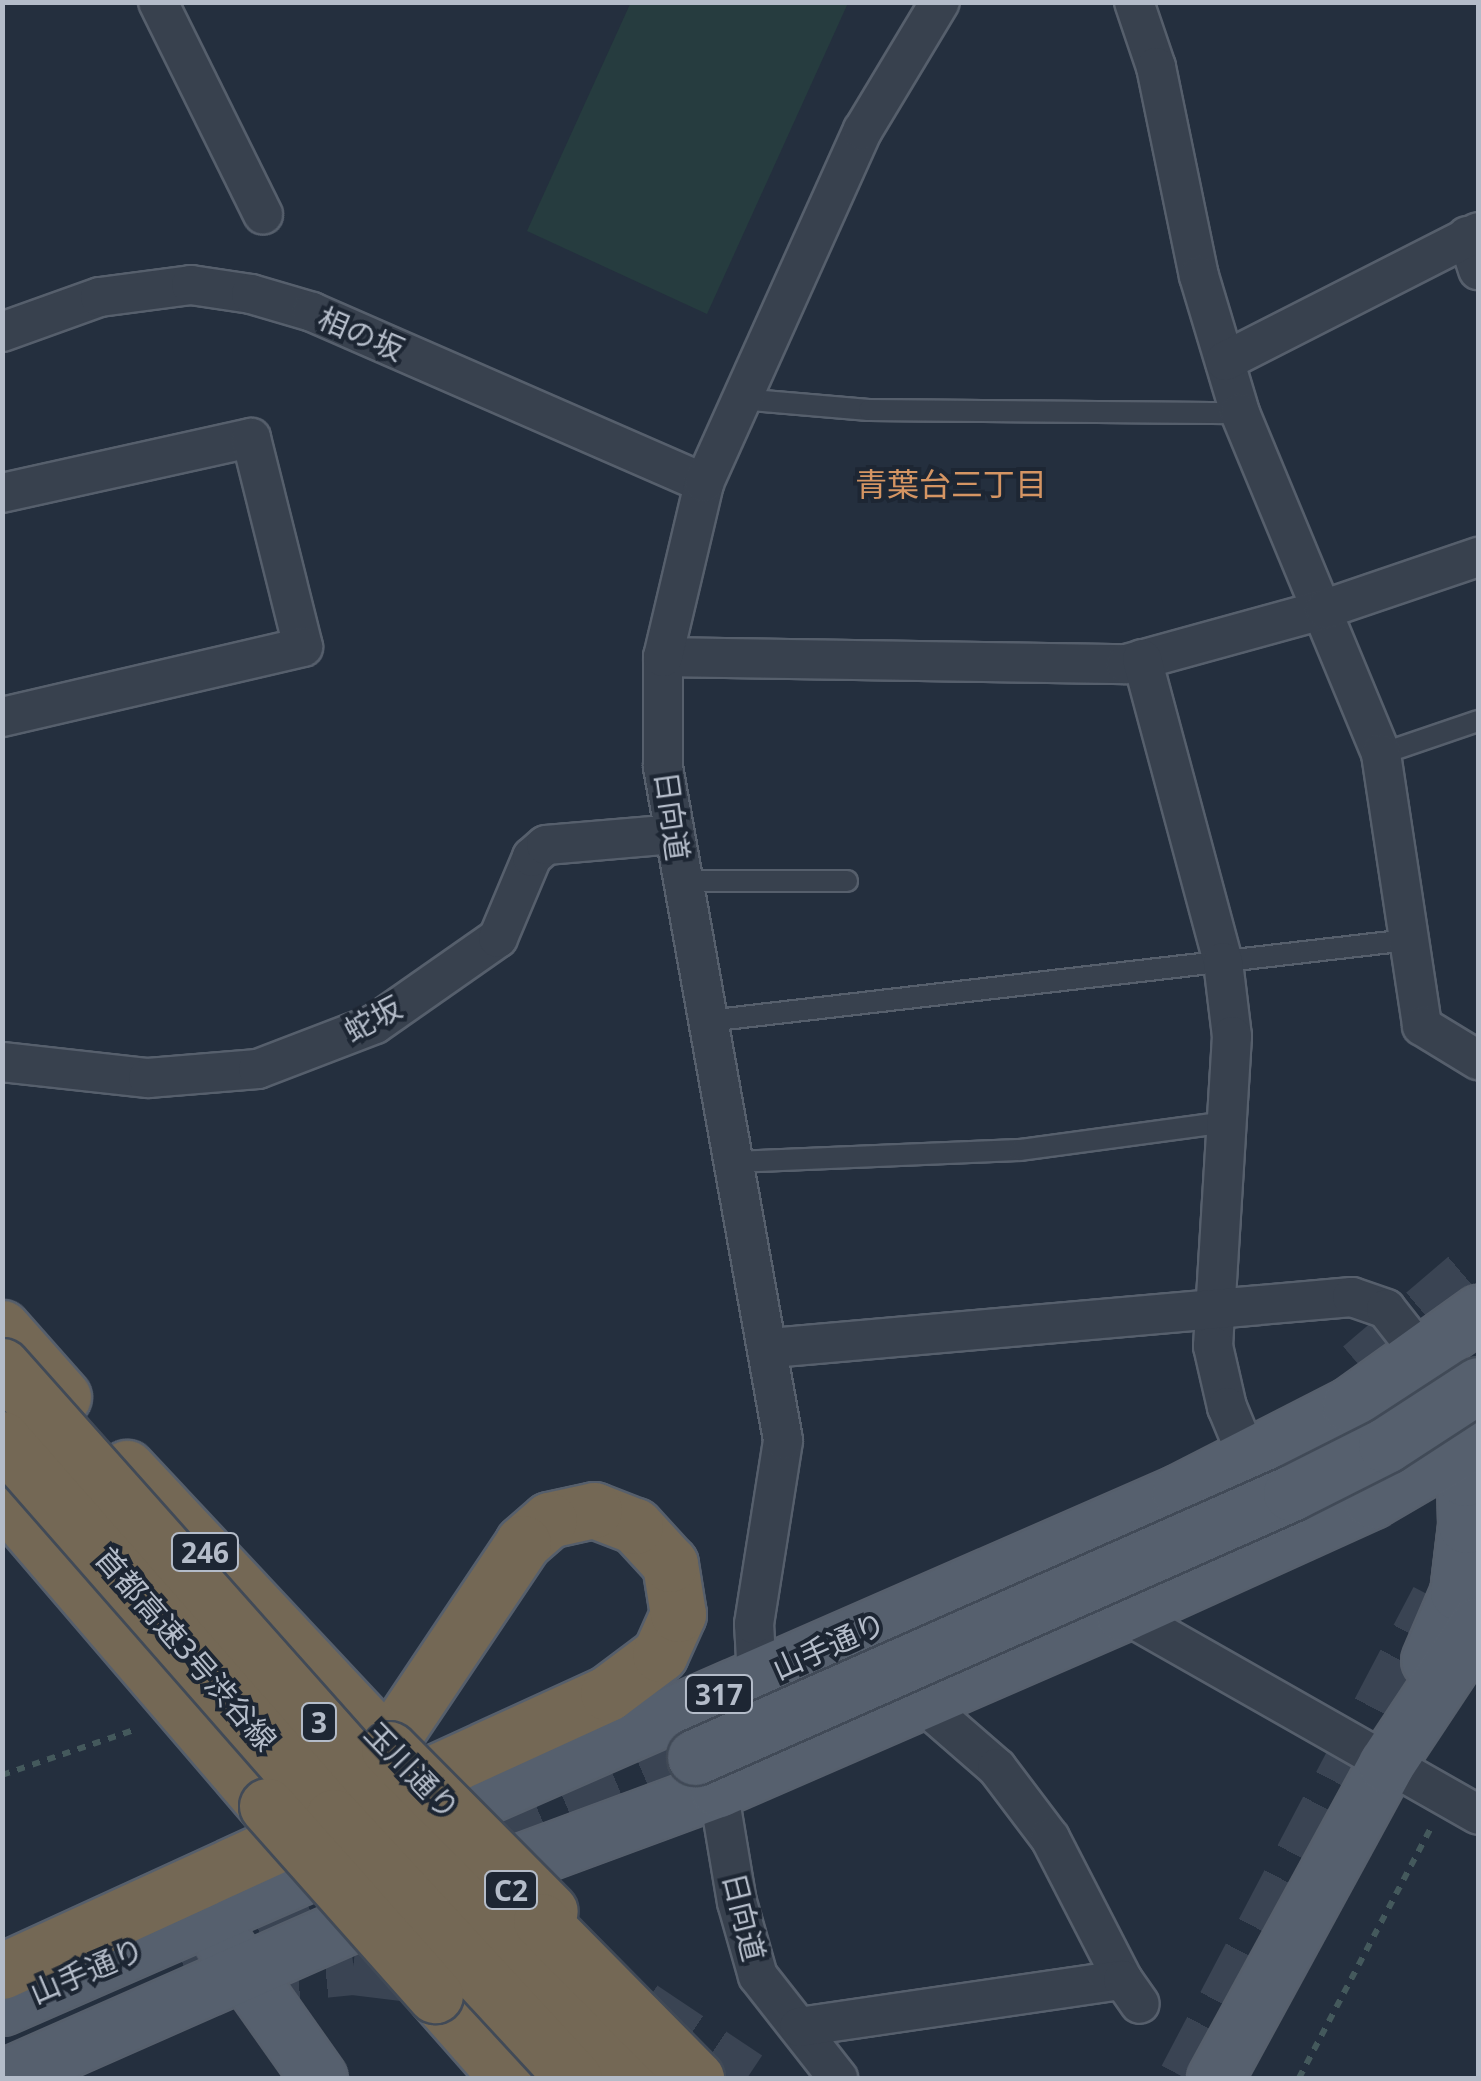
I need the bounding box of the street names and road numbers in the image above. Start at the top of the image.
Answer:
street label: 相の坂 [313,300,409,368]
street label: 日向道 [648,769,696,863]
street label: 蛇坂 [338,989,408,1049]
road number: 246 [170,1529,240,1575]
street label: 首都高速3号渋谷線 [88,1540,284,1758]
street label: 山手通り [767,1605,891,1687]
road number: 317 [684,1671,754,1717]
road number: 3 [299,1699,339,1745]
street label: 玉川通り [357,1715,467,1827]
road number: C2 [484,1867,538,1913]
street label: 日向道 [716,1869,772,1965]
street label: 山手通り [25,1931,149,2011]

